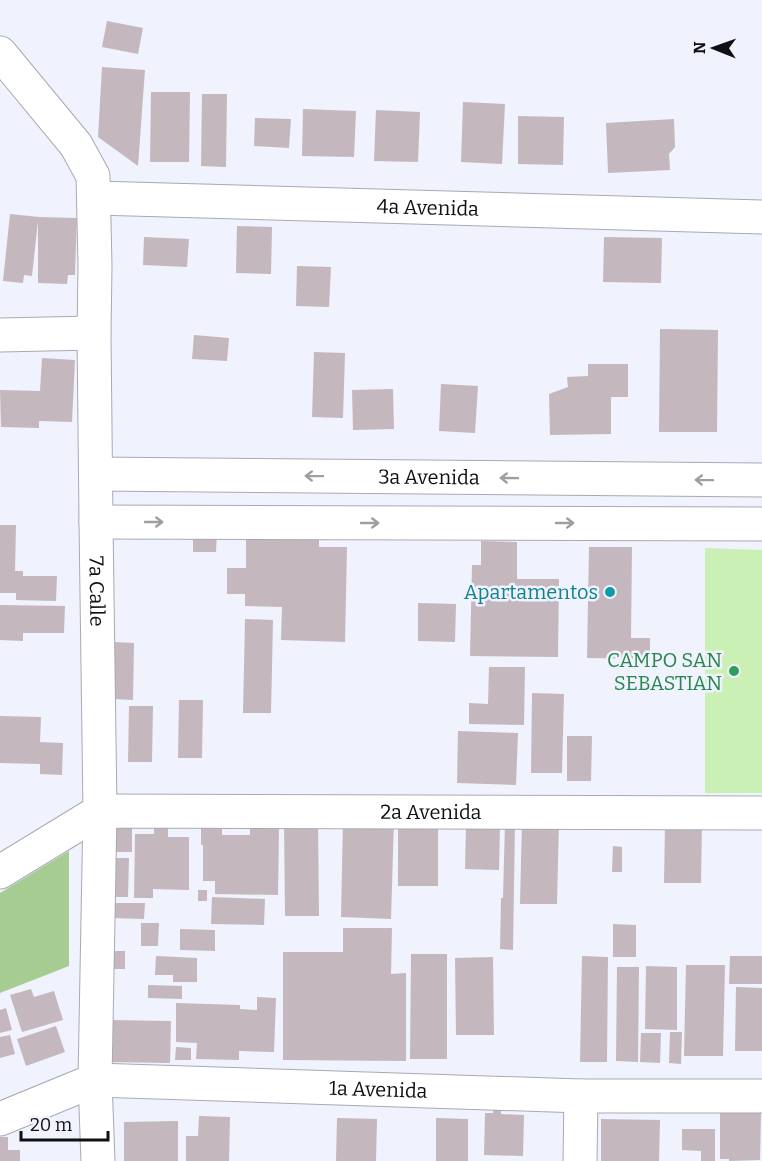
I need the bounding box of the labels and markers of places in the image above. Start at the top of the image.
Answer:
place label: Apartamentos [464,580,598,604]
marker: Apartamentos [603,585,617,599]
place label: CAMPO SAN SEBASTIAN [607,648,722,695]
marker: CAMPO SAN SEBASTIAN [727,664,741,678]

